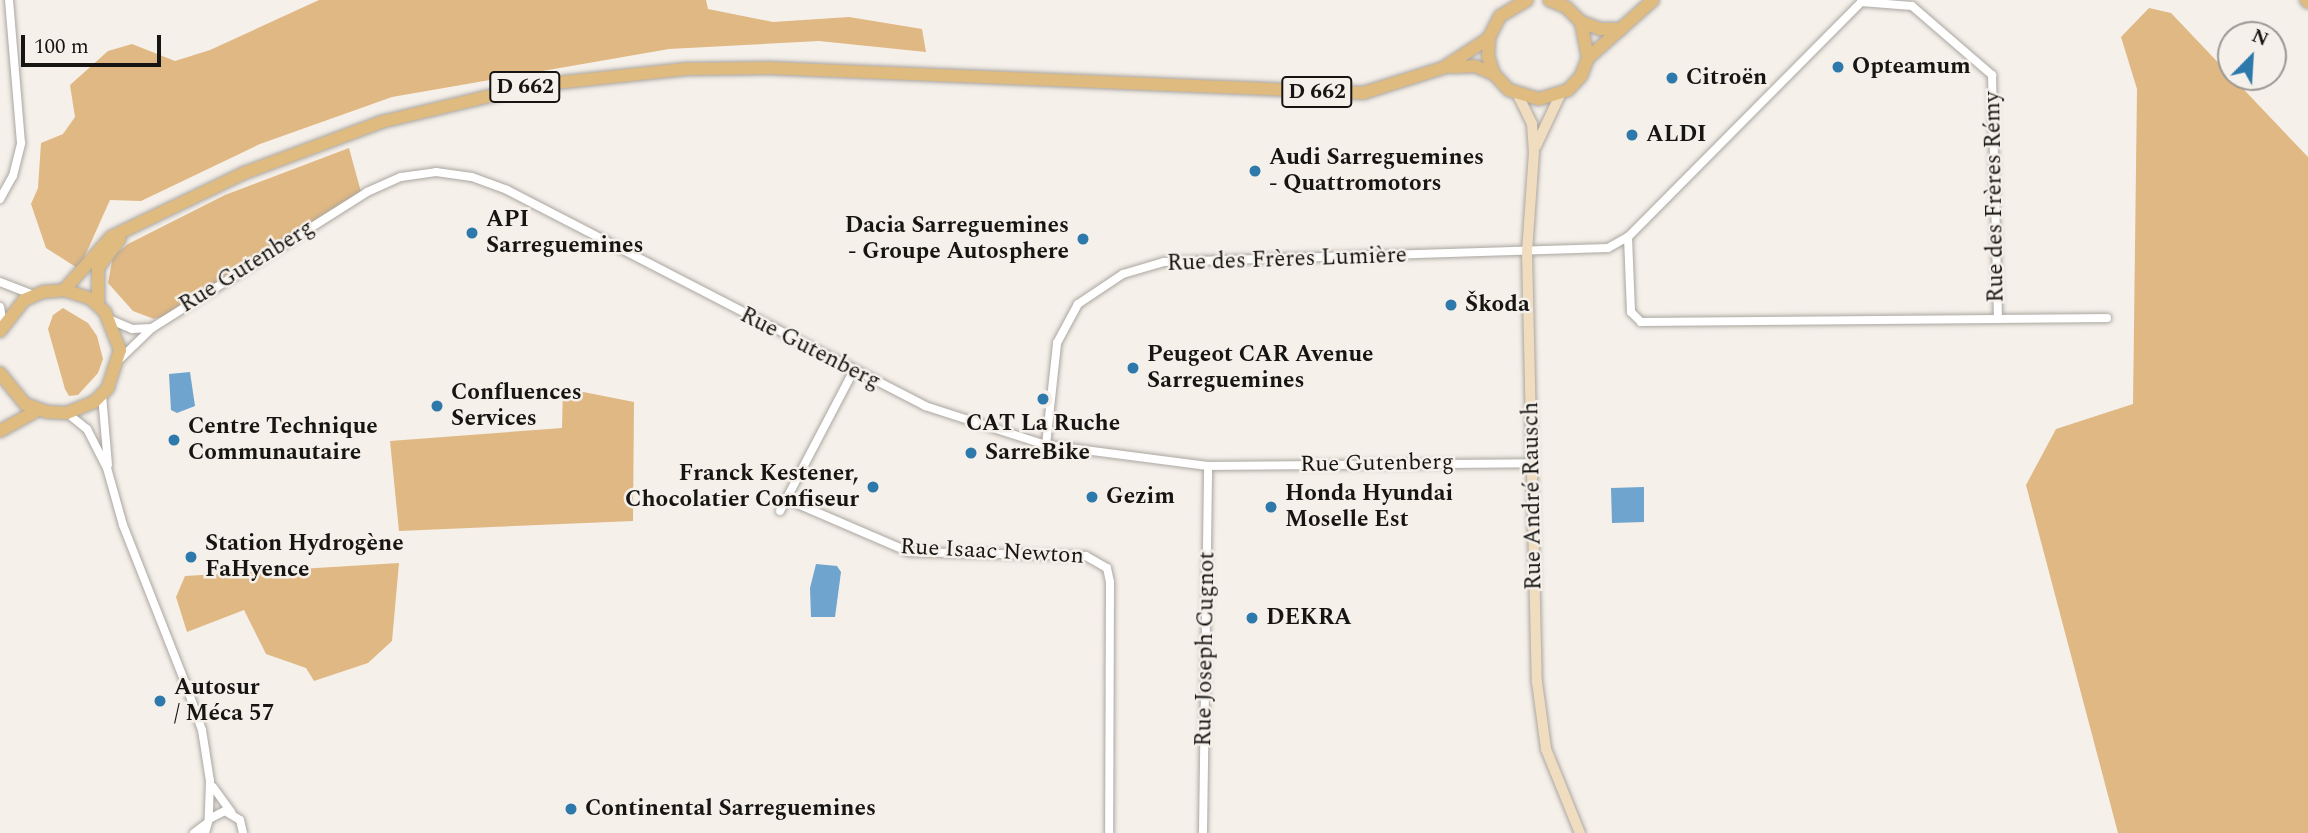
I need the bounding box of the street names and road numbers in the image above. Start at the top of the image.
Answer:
road number: D 662 [488,70,562,104]
road number: D 662 [1280,74,1354,110]
street label: Rue des Frères Rémy [1979,91,2011,303]
street label: Rue Gutenberg [174,215,320,319]
street label: Rue des Frères Lumière [1167,242,1407,278]
street label: Rue Gutenberg [735,302,885,396]
street label: Rue André Rausch [1518,402,1548,590]
street label: Rue Gutenberg [1300,449,1454,479]
street label: Rue Isaac Newton [899,533,1085,571]
street label: Rue Joseph Cugnot [1191,551,1221,747]

